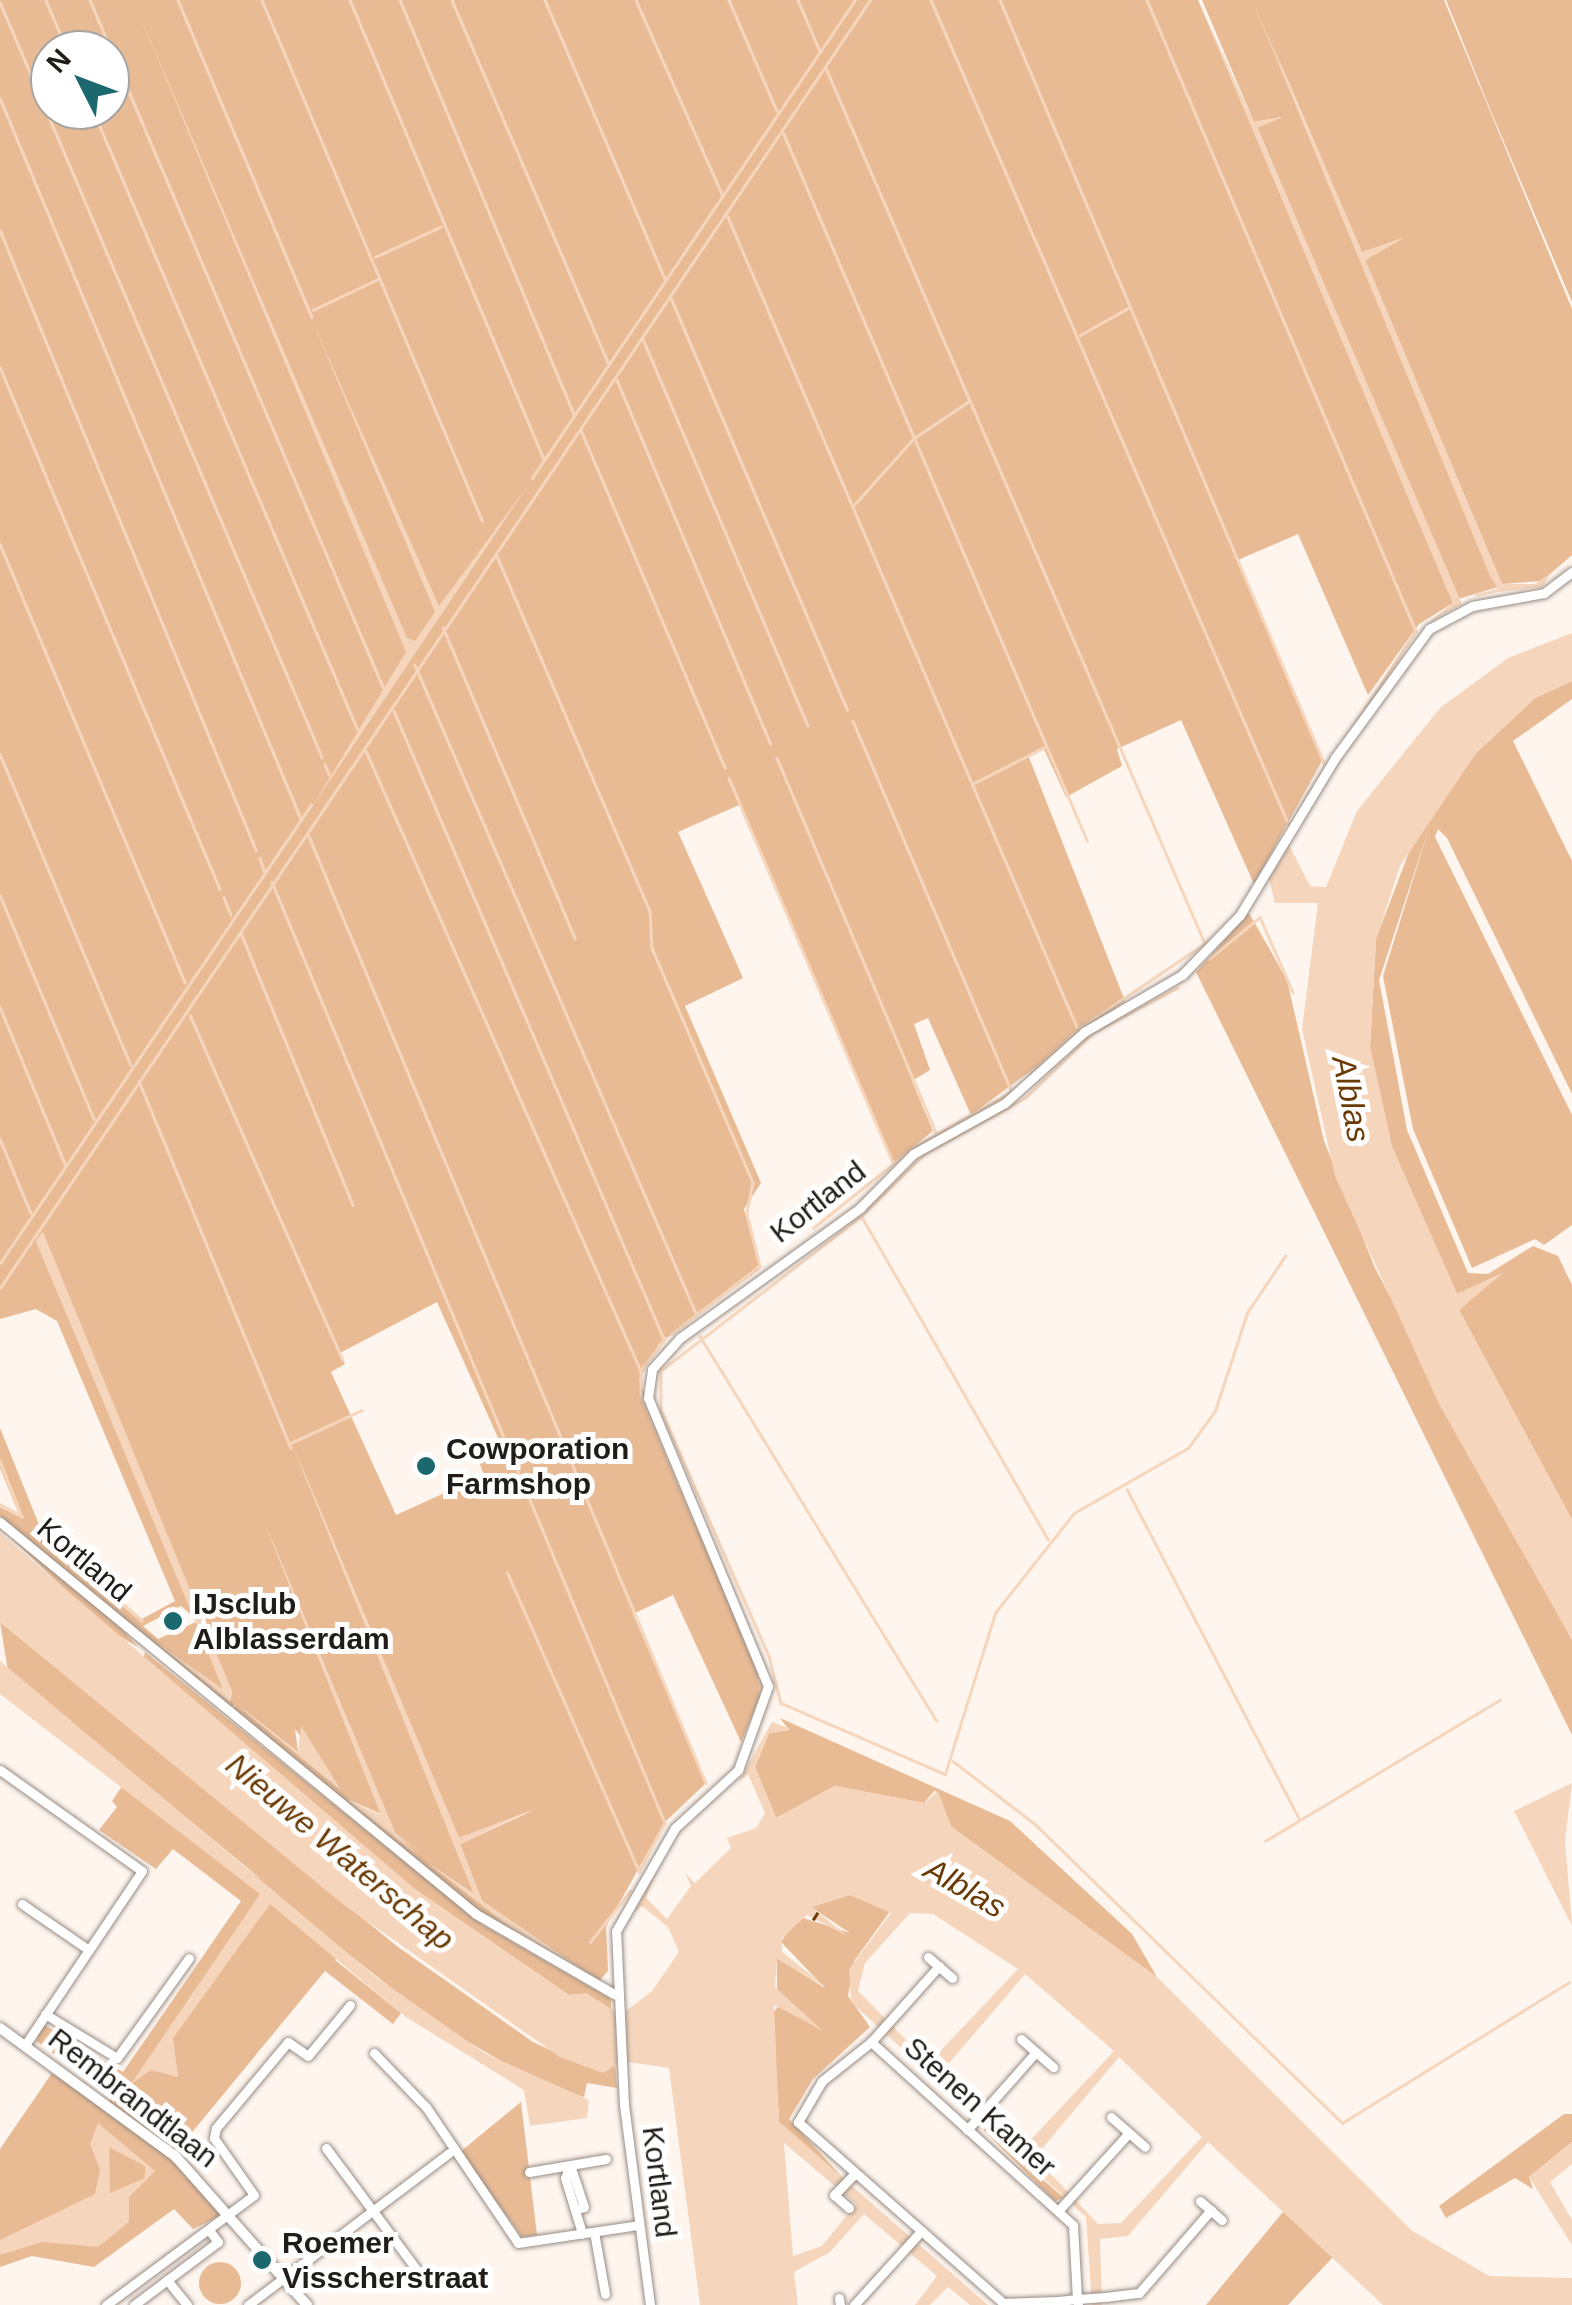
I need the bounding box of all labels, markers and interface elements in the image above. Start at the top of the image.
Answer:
north arrow [30,30,130,130]
text: N [41,43,77,79]
water label: Alblas [1324,1053,1378,1145]
street label: Kortland [763,1153,873,1251]
place label: Cowporation Farmshop [446,1431,629,1502]
marker: Cowporation Farmshop [415,1455,437,1477]
street label: Kortland [30,1510,138,1610]
place label: IJsclub Alblasserdam [193,1586,390,1656]
marker: IJsclub Alblasserdam [162,1610,184,1632]
water label: Nieuwe Waterschap [218,1745,462,1959]
water label: Alblas [918,1850,1012,1926]
street label: Rembrandtlaan [41,2021,225,2175]
street label: Stenen Kamer [897,2029,1063,2185]
street label: Kortland [634,2124,684,2240]
place label: Roemer Visscherstraat [282,2225,488,2296]
marker: Roemer Visscherstraat [251,2249,273,2271]

